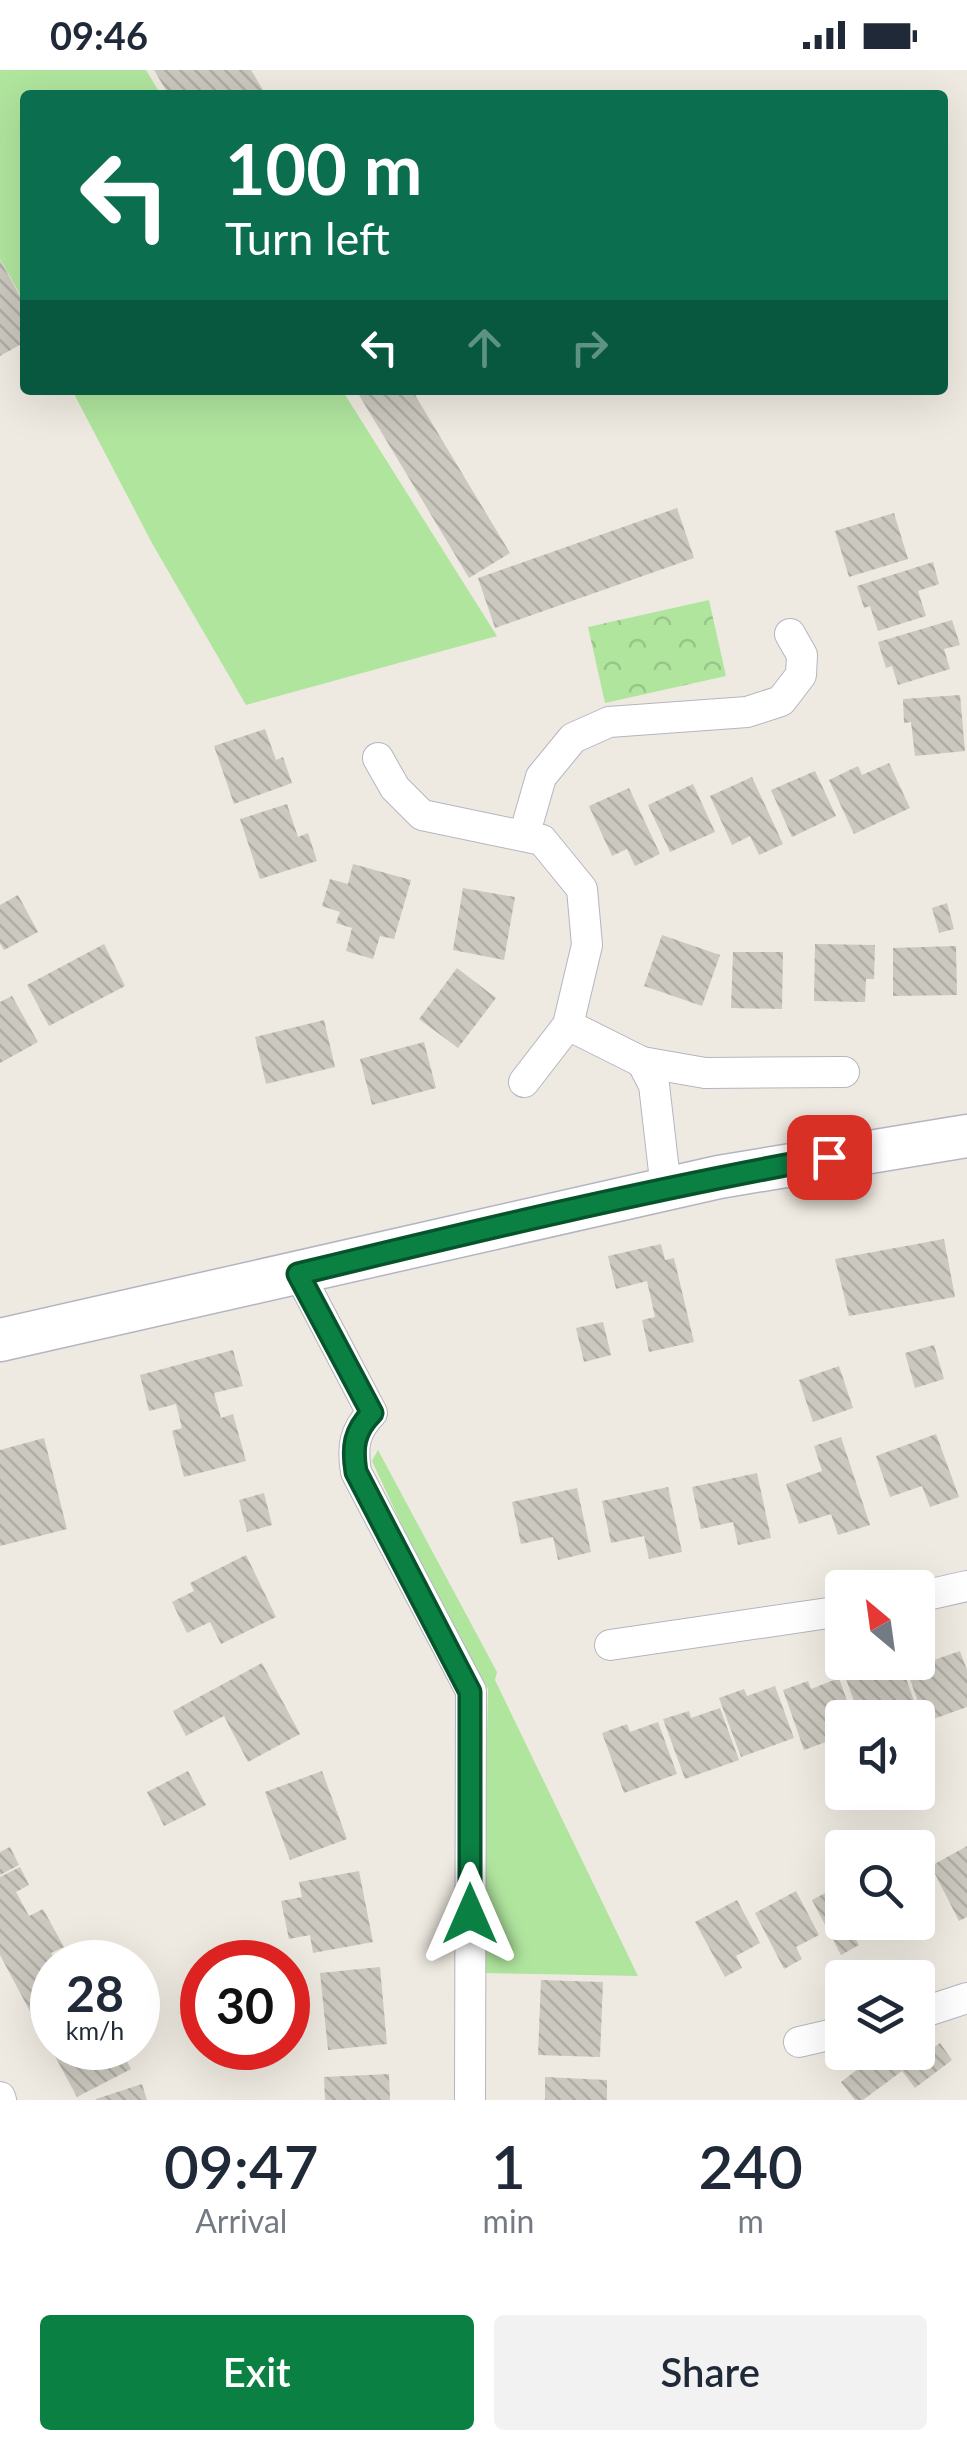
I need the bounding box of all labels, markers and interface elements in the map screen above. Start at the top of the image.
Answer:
text: 09:46 [50,12,148,58]
text: 100 m [225,126,422,210]
icon: left [60,130,190,260]
text: Turn left [225,211,390,265]
icon: left [352,320,407,375]
icon: ahead [457,320,512,375]
icon: right [562,320,617,375]
pin [787,1115,872,1200]
icon: arrive [802,1130,857,1185]
north arrow [825,1570,935,1680]
map controls [825,1570,935,2070]
button: sound [825,1700,935,1810]
button: search [825,1830,935,1940]
position arrow [418,1862,522,1966]
speed limit sign: 30 [180,1940,310,2070]
button: layers [825,1960,935,2070]
text: 28 [66,1963,124,2023]
text: km/h [66,2015,124,2045]
text: 09:47 [164,2130,319,2202]
text: 1 [491,2130,526,2202]
text: 240 [699,2130,803,2202]
text: Arrival [195,2201,287,2240]
text: min [483,2201,534,2240]
text: m [738,2201,764,2240]
button: Exit [40,2315,474,2430]
button: Share [494,2315,927,2430]

